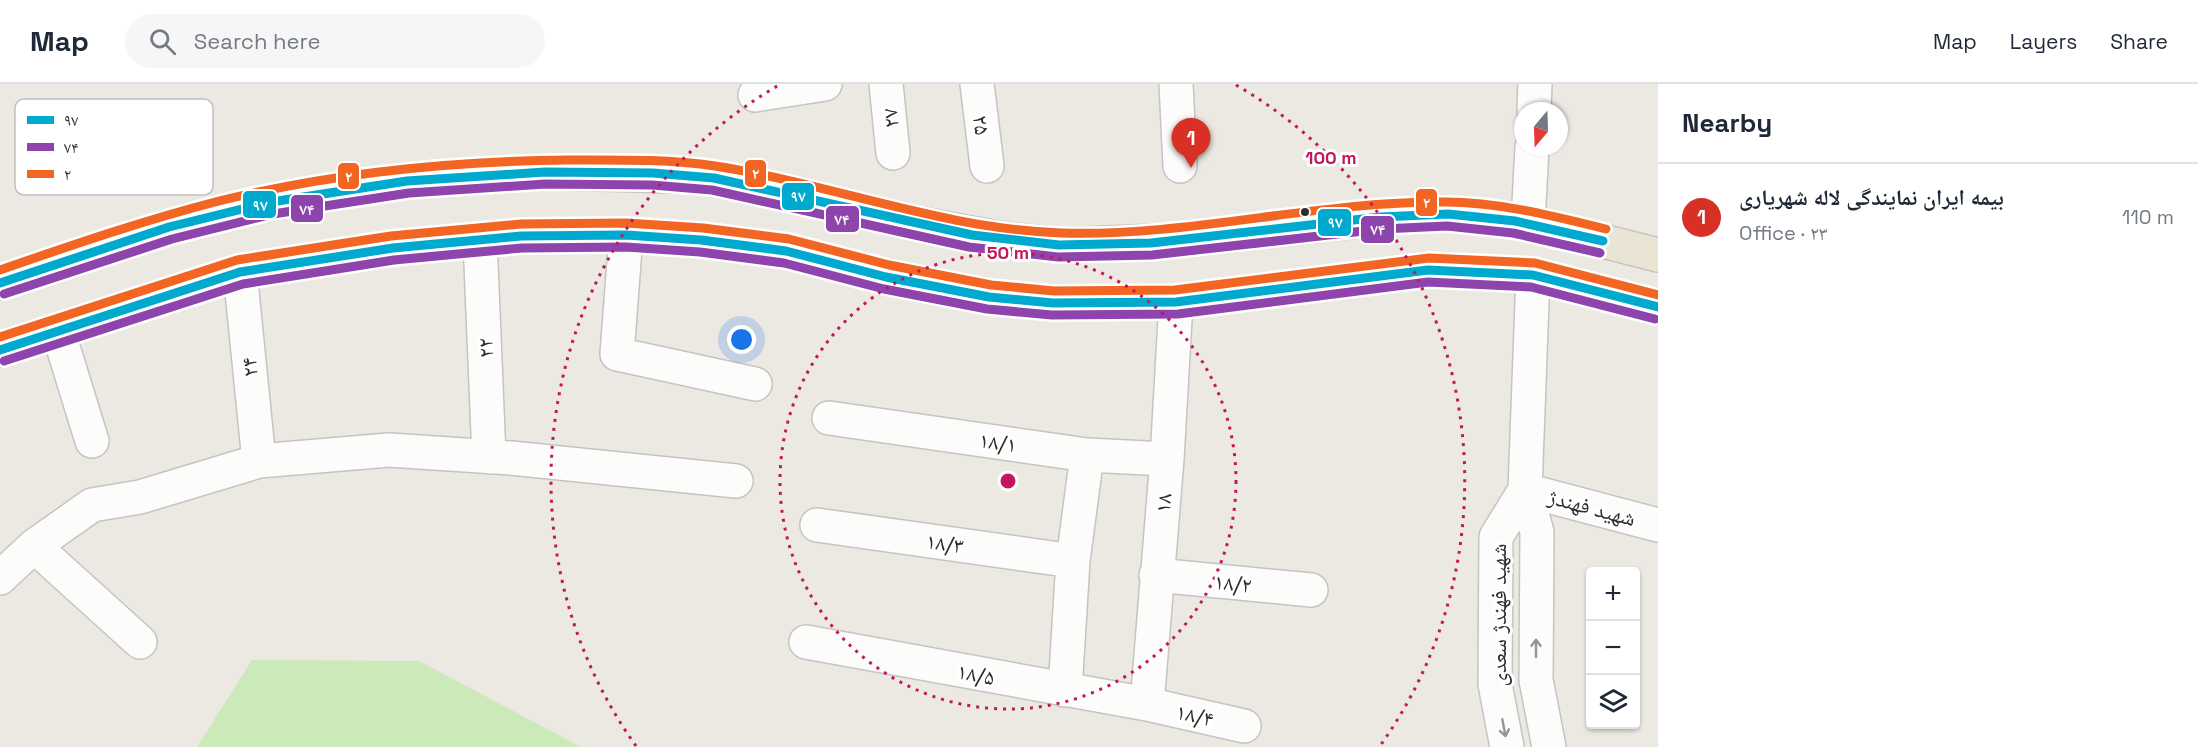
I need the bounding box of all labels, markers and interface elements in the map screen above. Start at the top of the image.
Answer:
search box [125,14,545,68]
text: Map [30,23,89,59]
icon: search [146,25,179,58]
text: Search here [194,27,321,55]
text: Map [1933,28,1977,55]
text: Layers [2010,28,2077,55]
text: Share [2110,28,2168,55]
legend [15,99,213,195]
north arrow [1514,102,1568,156]
text: Nearby [1682,106,1772,140]
street label: ۲۷ [875,107,905,129]
text: ۹۷ [64,110,78,131]
street label: ۲۵ [967,113,997,137]
pin: 1 [1172,118,1210,168]
text: ۷۴ [64,137,78,158]
text: 100 m [1305,146,1357,169]
line badge: ۲ [744,159,767,188]
line badge: ۲ [337,162,360,190]
text: ۲ [752,163,760,184]
text: ۲ [64,164,71,185]
text: ۲ [345,166,353,187]
line badge: ۹۷ [781,182,815,211]
text: بیمه ایران نمایندگی لاله شهریاری [1739,183,2004,211]
text: ۹۷ [790,186,806,207]
line badge: ۲ [1415,188,1438,217]
line badge: ۹۷ [242,190,277,219]
text: ۲ [1423,192,1431,213]
line badge: ۷۴ [290,194,324,223]
text: ۹۷ [252,195,268,216]
text: ۷۴ [299,199,315,220]
text: 1 [1697,204,1706,230]
text: 110 m [2122,204,2174,230]
line badge: ۷۴ [825,205,860,233]
unlabelled marker [1299,206,1311,218]
line badge: ۹۷ [1317,208,1352,237]
text: ۷۴ [834,209,850,230]
text: ۹۷ [1327,212,1343,233]
line badge: ۷۴ [1360,215,1395,244]
text: ۷۴ [1370,219,1386,240]
text: Office · ۲۳ [1739,220,1828,246]
text: 50 m [987,241,1029,264]
your location [727,325,756,354]
street label: ۲۲ [471,337,499,359]
street label: ۲۴ [234,356,264,378]
street label: ۱۸/۱ [977,426,1019,458]
centre of rings [998,471,1018,491]
street label: شهید فهندژ [1544,482,1639,532]
street label: ۱۸ [1148,492,1178,514]
street label: ۱۸/۳ [924,527,966,560]
street label: شهید فهندژ سعدی [1484,543,1512,687]
street label: ۱۸/۲ [1213,567,1253,599]
map controls [1586,567,1640,729]
button: + [1586,567,1640,621]
button: − [1586,621,1640,675]
one-way arrow [1530,638,1542,658]
street label: ۱۸/۵ [955,657,997,691]
button: layers [1586,675,1640,729]
street label: ۱۸/۴ [1173,697,1217,733]
one-way arrow [1499,717,1510,737]

